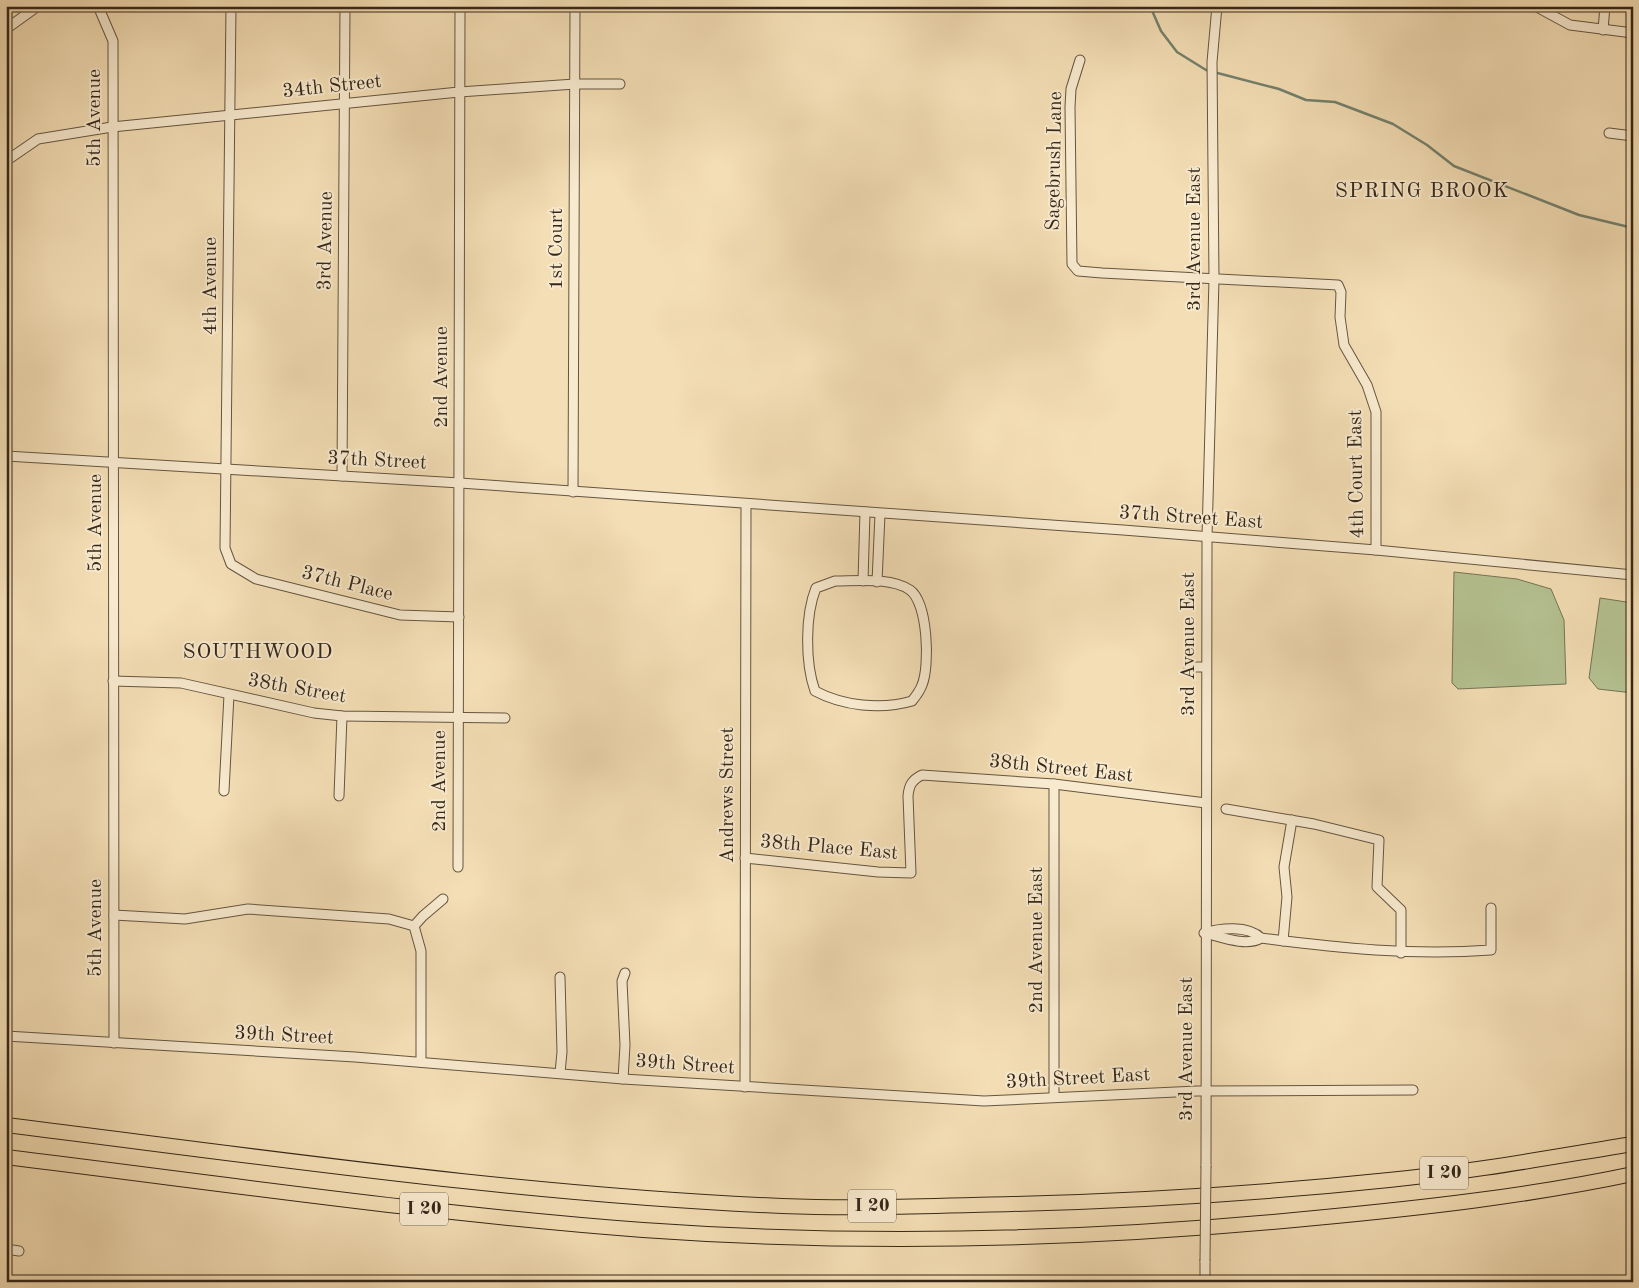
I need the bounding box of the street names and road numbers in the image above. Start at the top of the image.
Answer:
street label: 5th Avenue [85,69,105,167]
street label: 34th Street [281,72,383,102]
street label: Sagebrush Lane [1044,91,1066,231]
street label: 3rd Avenue East [1185,167,1205,311]
street label: 3rd Avenue [315,191,337,291]
street label: 1st Court [547,208,567,290]
street label: 4th Avenue [201,237,221,335]
street label: 2nd Avenue [432,326,452,428]
street label: 4th Court East [1346,409,1368,539]
street label: 37th Street [327,448,427,474]
street label: 5th Avenue [86,474,106,572]
street label: 37th Street East [1118,503,1264,533]
street label: 37th Place [299,563,395,605]
street label: 3rd Avenue East [1179,572,1199,716]
street label: 38th Street [246,670,348,708]
street label: Andrews Street [718,727,738,863]
street label: 2nd Avenue [430,730,450,832]
street label: 38th Street East [988,751,1134,787]
street label: 38th Place East [759,832,899,864]
street label: 2nd Avenue East [1027,867,1047,1013]
street label: 5th Avenue [86,879,106,977]
street label: 3rd Avenue East [1177,977,1197,1121]
street label: 39th Street [234,1023,334,1049]
street label: 39th Street [635,1052,735,1078]
street label: 39th Street East [1005,1065,1151,1093]
road number: I 20 [1420,1156,1468,1190]
road number: I 20 [848,1190,896,1222]
road number: I 20 [400,1192,448,1226]

